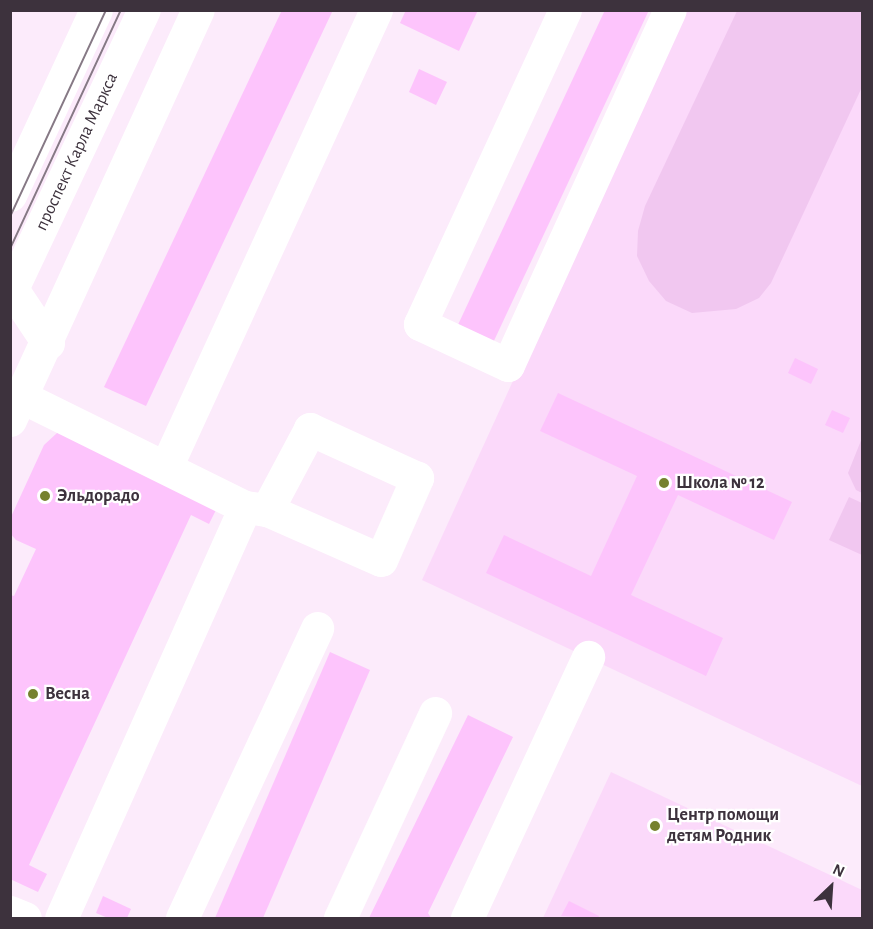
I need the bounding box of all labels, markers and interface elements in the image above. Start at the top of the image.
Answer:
street label: проспект Карла Маркса [31,70,123,234]
place label: Школа № 12 [676,472,764,494]
marker: Школа № 12 [657,476,671,490]
place label: Эльдорадо [57,485,140,507]
marker: Эльдорадо [38,489,52,503]
place label: Весна [45,683,90,705]
marker: Весна [26,687,40,701]
place label: Центр помощи детям Родник [667,805,779,848]
marker: Центр помощи детям Родник [648,819,662,833]
north arrow [801,857,861,917]
text: N [830,861,847,880]

